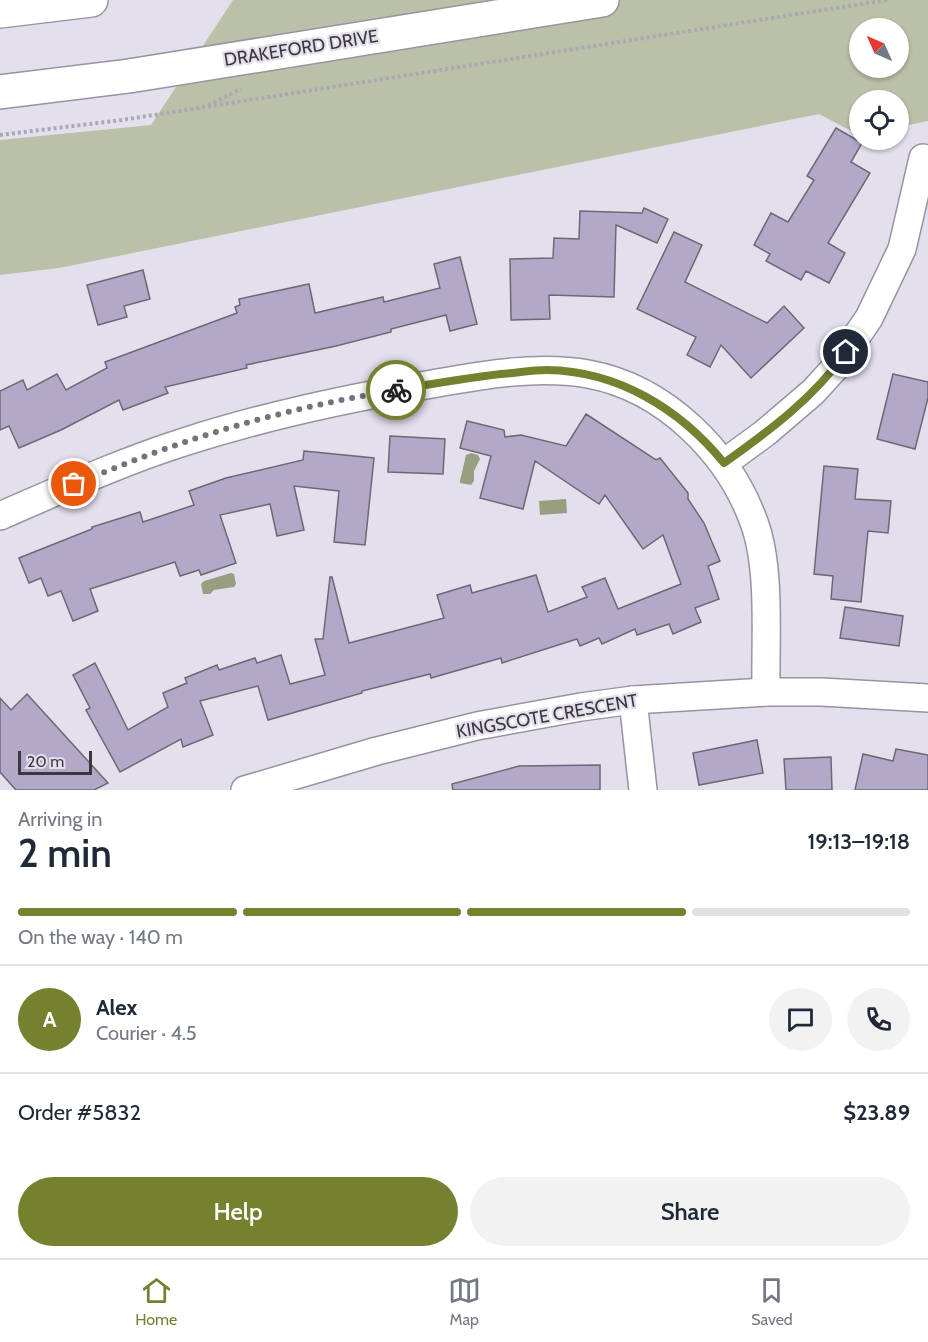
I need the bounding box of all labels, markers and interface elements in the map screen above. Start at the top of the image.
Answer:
north arrow [849,18,909,78]
map controls [849,18,909,150]
street label: DRAKEFORD DRIVE [222,25,380,71]
button: locate [849,90,909,150]
pin [820,326,871,377]
icon: home [829,335,862,368]
courier [366,360,426,420]
icon: bike [380,374,413,407]
pin [48,458,99,509]
icon: bag [57,467,90,500]
street label: KINGSCOTE CRESCENT [455,689,640,743]
scale bar [18,748,92,776]
text: 20 m [27,752,64,771]
text: Arriving in [18,807,102,831]
text: 19:13–19:18 [808,828,910,855]
text: 2 min [18,829,112,877]
text: On the way · 140 m [18,925,183,949]
button: chat [769,988,832,1051]
button: phone [847,988,910,1051]
text: Alex [96,994,137,1021]
text: A [43,1006,56,1033]
text: Courier · 4.5 [96,1021,197,1045]
text: Order #5832 [18,1099,141,1126]
text: $23.89 [843,1099,910,1126]
button: Help [18,1177,458,1246]
button: Share [470,1177,910,1246]
tab: Home [135,1274,177,1329]
tab: Map [448,1274,481,1329]
tab: Saved [751,1274,793,1329]

